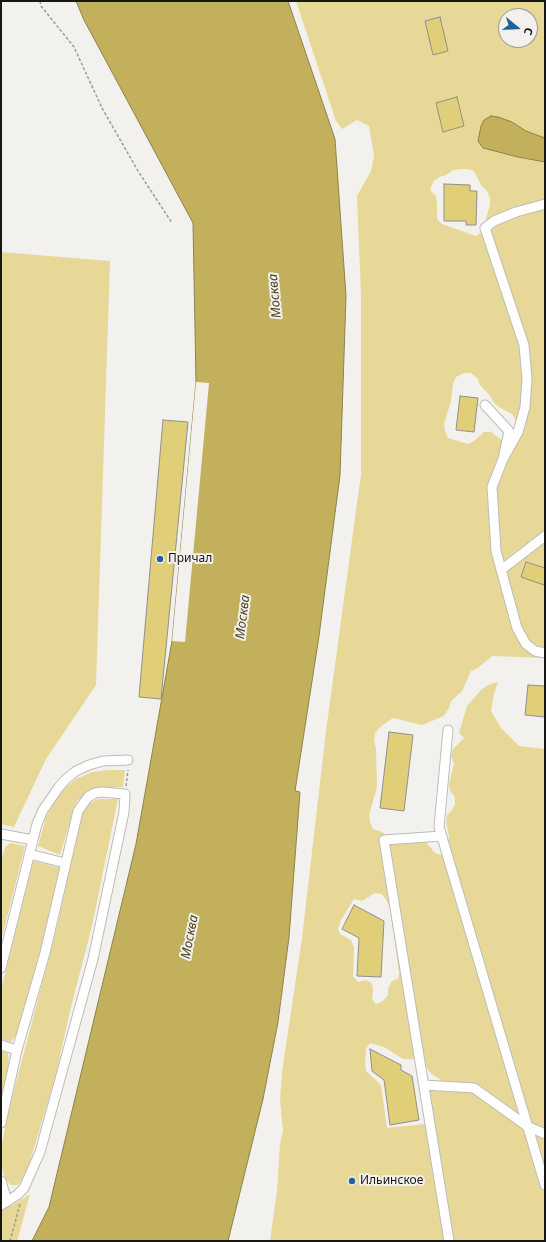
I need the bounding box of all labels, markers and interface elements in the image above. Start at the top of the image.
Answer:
north arrow [498,8,538,48]
text: С [521,26,537,37]
water label: Москва [265,273,285,319]
place label: Причал [168,552,212,566]
marker: Причал [155,554,165,564]
water label: Москва [233,594,253,640]
water label: Москва [178,914,202,960]
place label: Ильинское [360,1174,423,1188]
marker: Ильинское [347,1176,357,1186]

